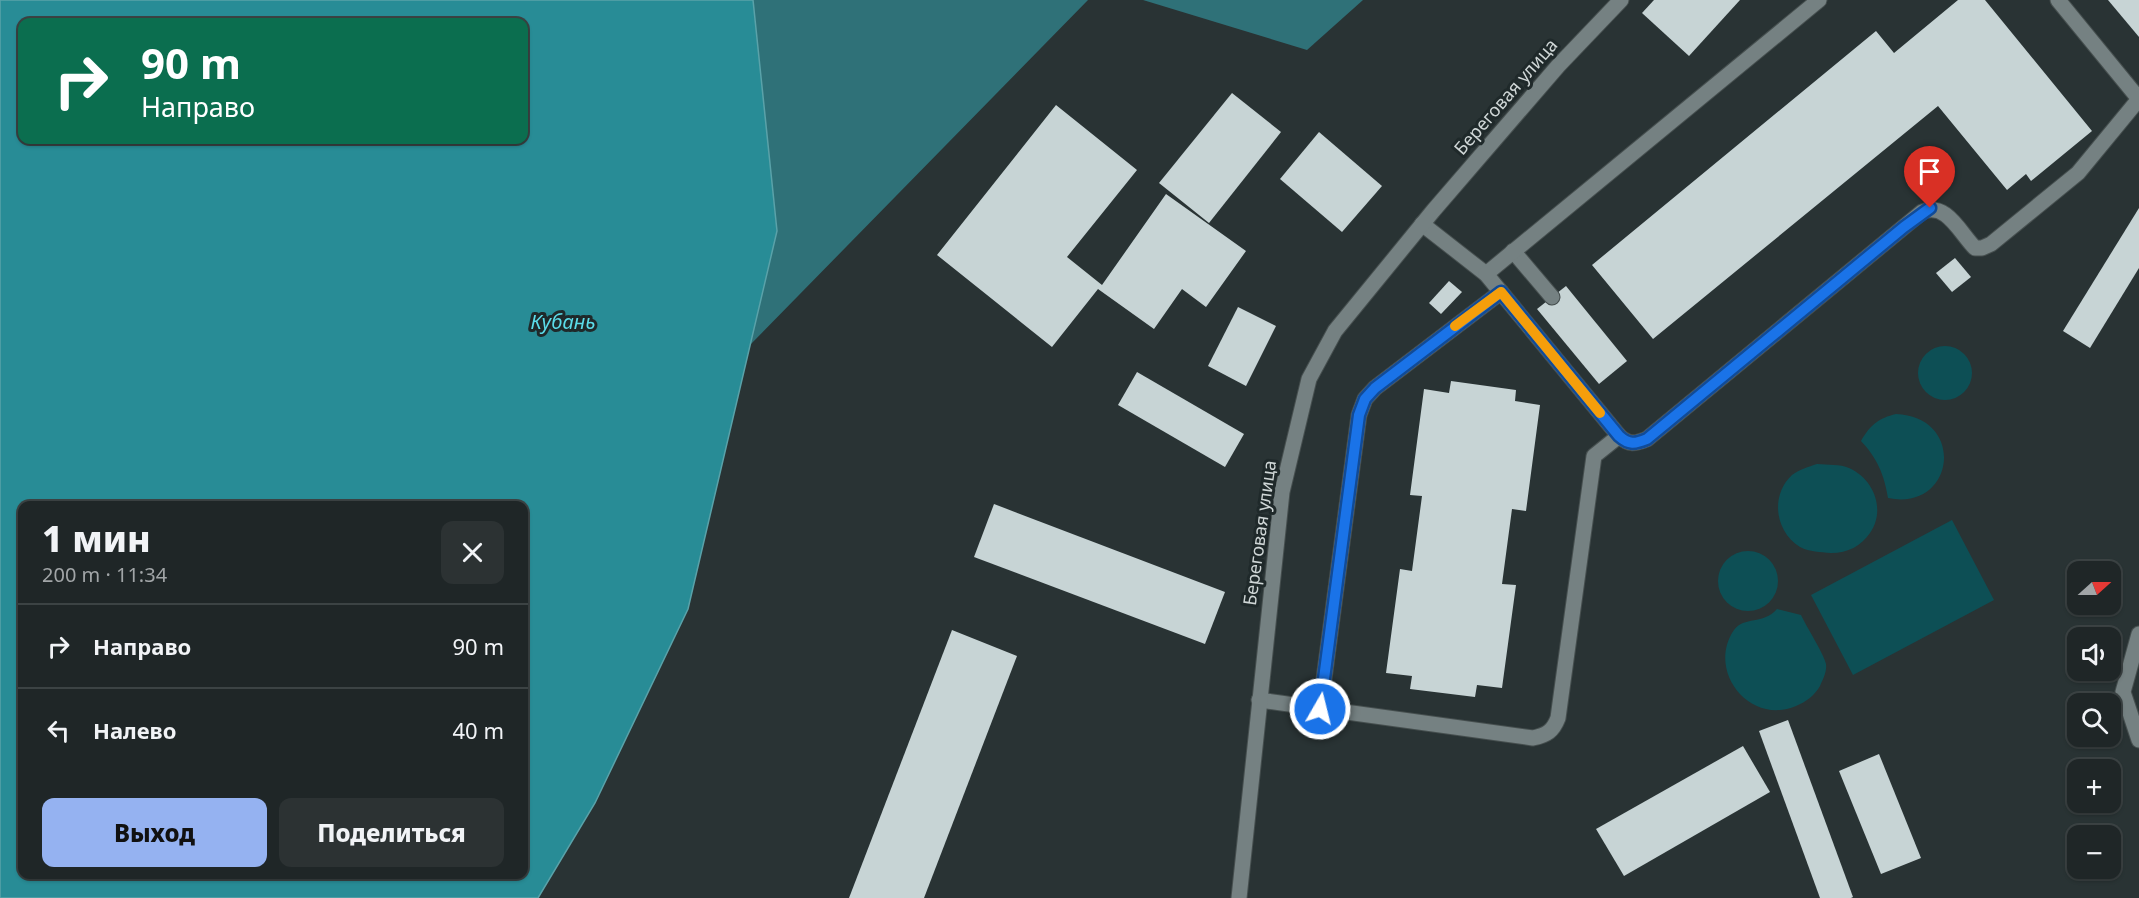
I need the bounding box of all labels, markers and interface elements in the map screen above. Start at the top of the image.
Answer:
street label: Береговая улица [1448,33,1562,159]
text: 90 m [141,34,241,91]
icon: right [42,42,120,120]
text: Направо [141,88,255,125]
pin [1904,146,1955,208]
icon: arrive [1913,155,1946,188]
water label: Кубань [531,308,595,335]
street label: Береговая улица [1237,459,1281,607]
text: 1 мин [42,514,151,563]
button: close [441,521,504,584]
text: 200 m · 11:34 [42,561,167,588]
north arrow [2067,561,2121,615]
map controls [2067,561,2121,879]
button: sound [2067,627,2121,681]
icon: right [42,630,75,663]
text: Направо [93,631,191,661]
text: 90 m [453,631,504,661]
position arrow [1288,677,1352,741]
button: search [2067,693,2121,747]
icon: left [42,714,75,747]
text: Налево [93,715,176,745]
text: 40 m [453,715,504,745]
button: + [2067,759,2121,813]
button: Выход [42,798,267,867]
button: Поделиться [279,798,504,867]
button: − [2067,825,2121,879]

